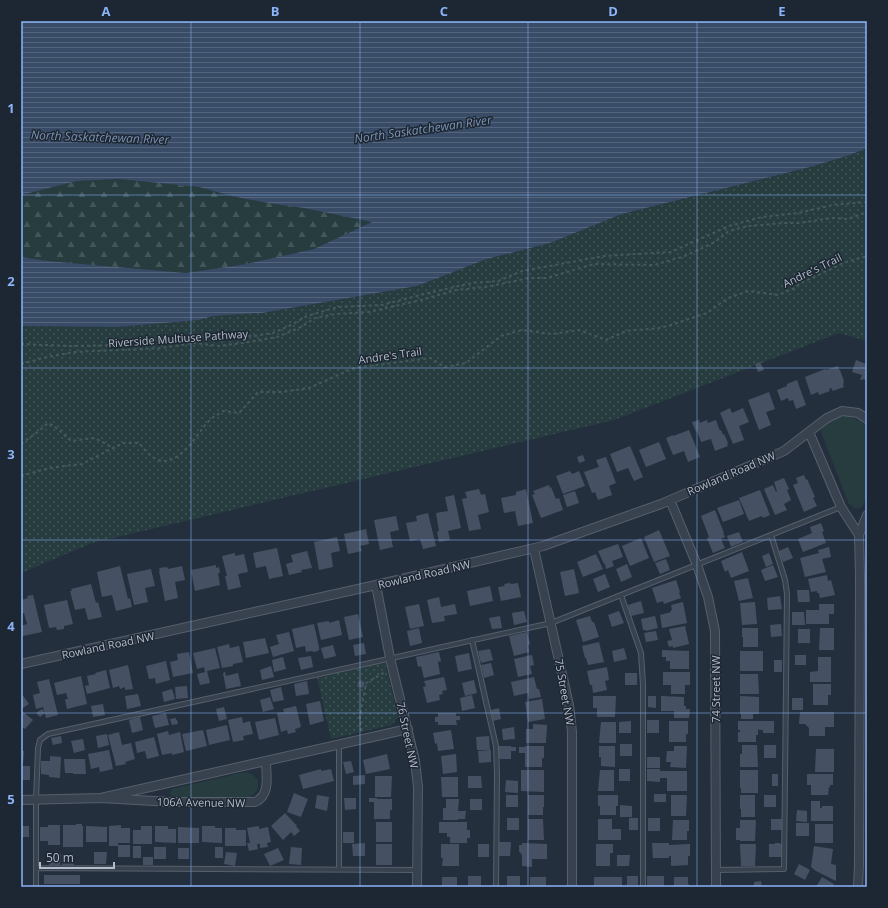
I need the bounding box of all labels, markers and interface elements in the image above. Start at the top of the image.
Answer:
text: A [102,2,111,20]
text: B [271,2,280,20]
text: C [440,2,448,20]
text: D [608,2,618,20]
text: E [778,2,786,20]
text: 1 [7,99,15,117]
water label: North Saskatchewan River [353,111,494,147]
water label: North Saskatchewan River [31,126,171,148]
street label: Andre's Trail [780,249,844,291]
text: 2 [7,272,15,290]
street label: Riverside Multiuse Pathway [108,326,249,350]
street label: Andre's Trail [357,343,423,367]
text: 3 [7,445,15,463]
street label: Rowland Road NW [684,448,778,498]
street label: Rowland Road NW [376,556,472,592]
text: 4 [7,617,15,635]
street label: Rowland Road NW [60,628,156,662]
street label: 74 Street NW [708,655,723,723]
street label: 75 Street NW [552,657,578,727]
street label: 76 Street NW [394,700,422,770]
text: 5 [7,790,15,808]
street label: 106A Avenue NW [157,794,245,810]
scale bar [40,844,114,870]
text: 50 m [46,849,74,866]

